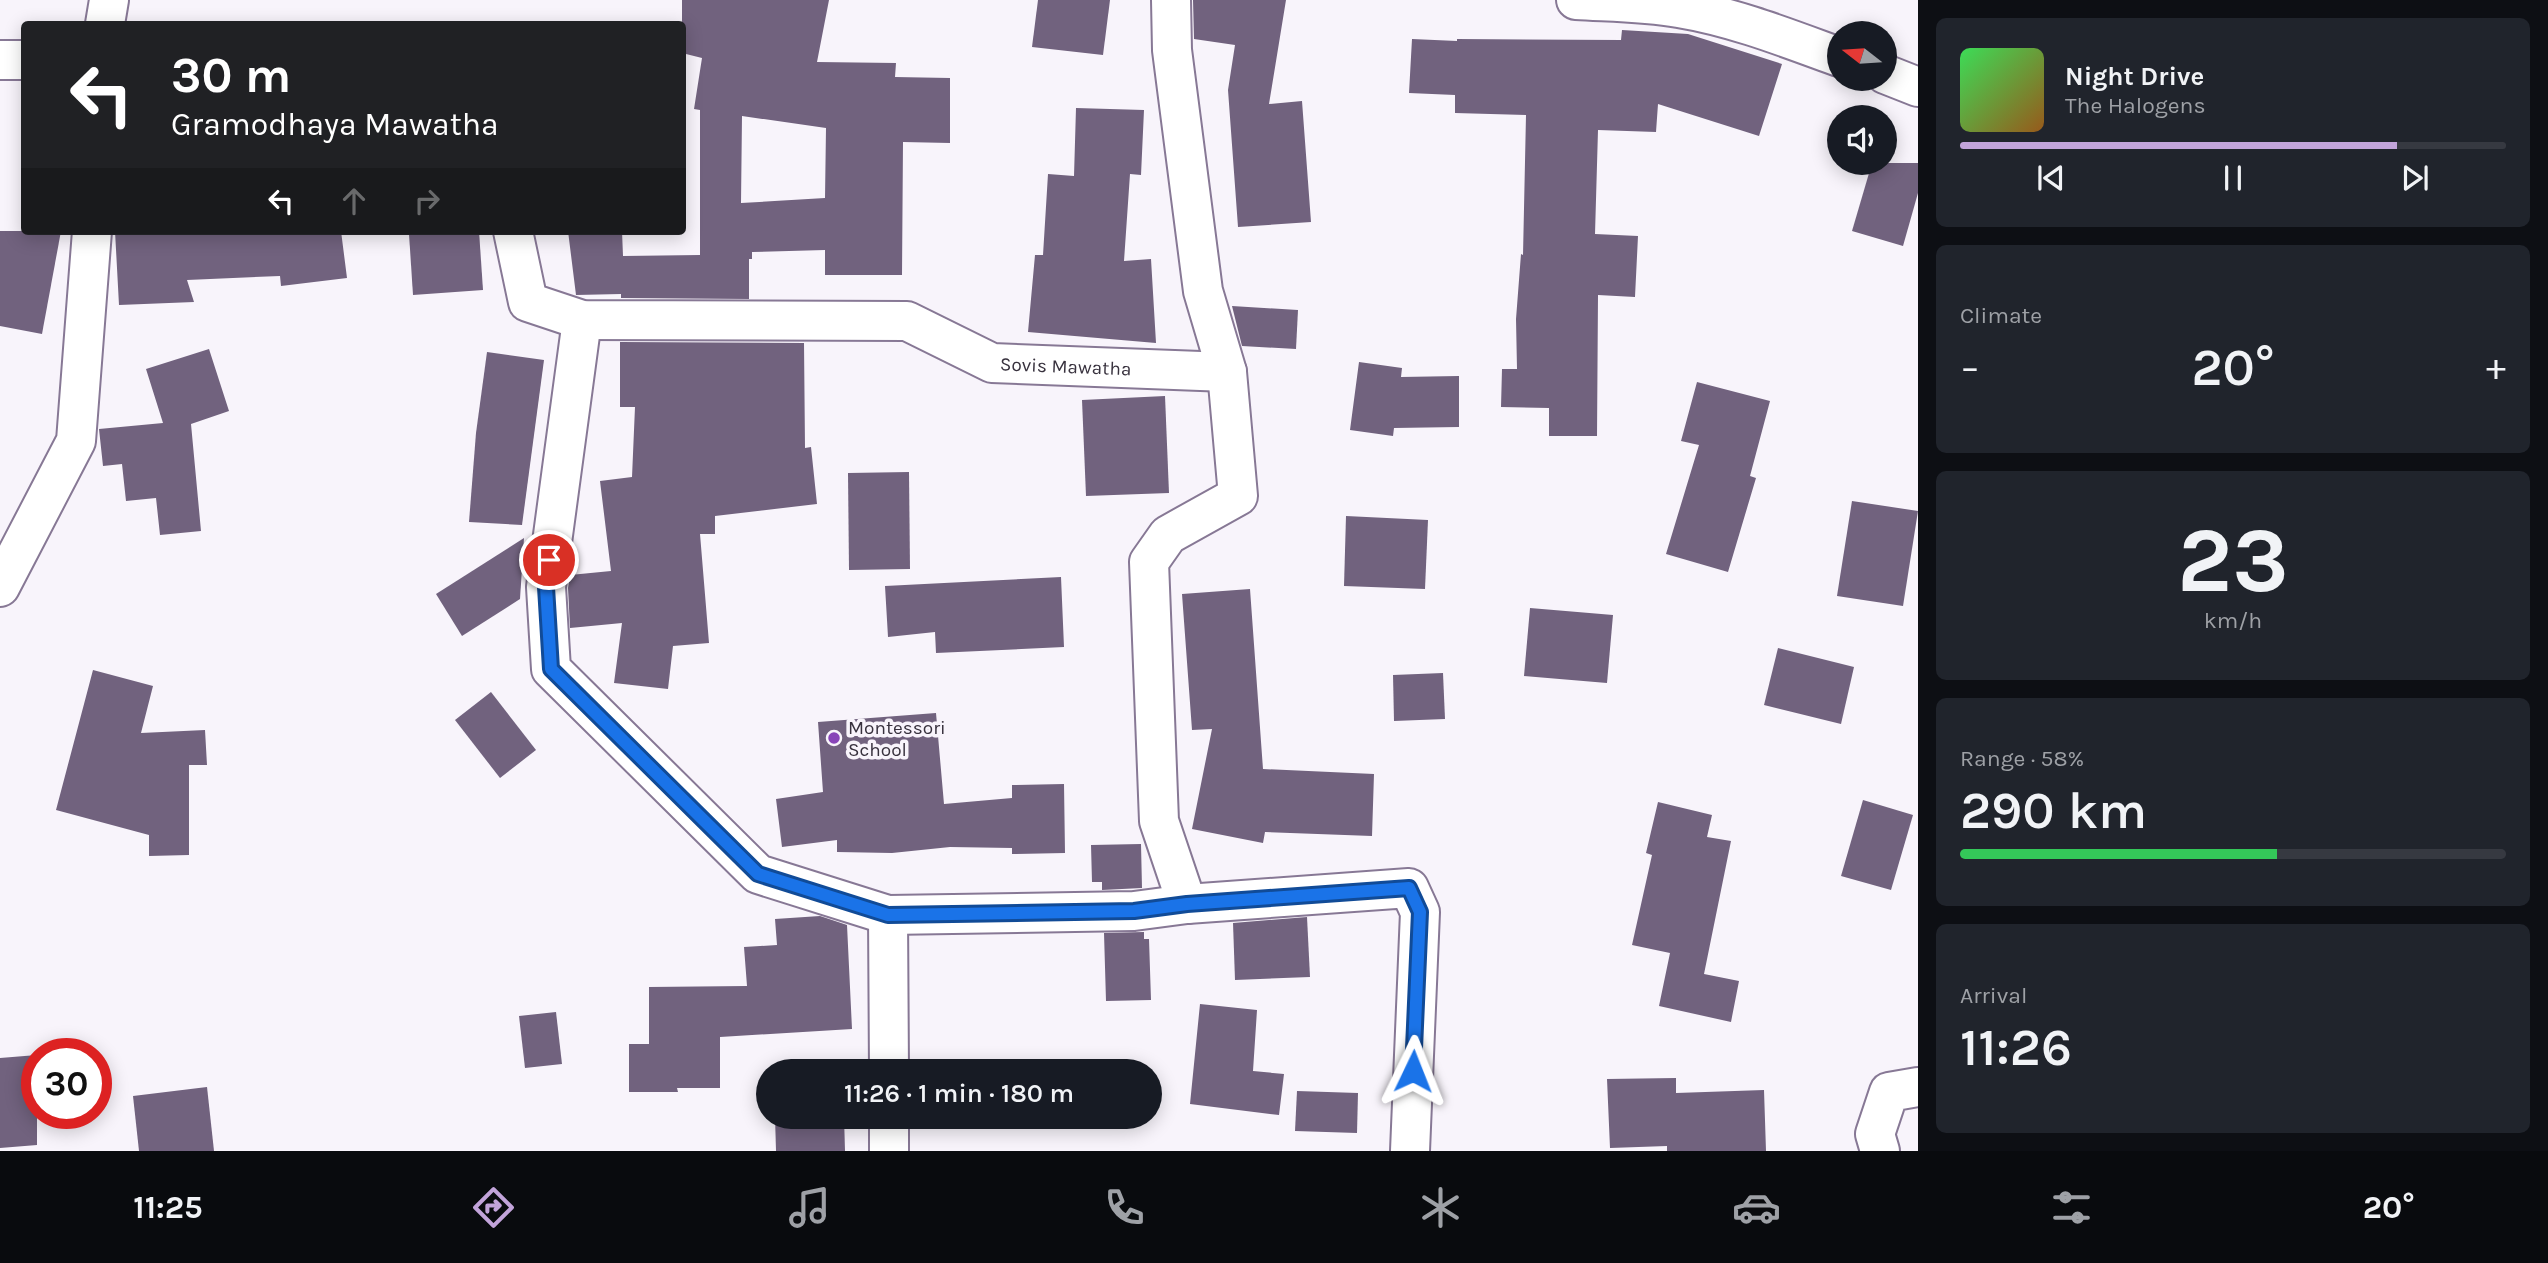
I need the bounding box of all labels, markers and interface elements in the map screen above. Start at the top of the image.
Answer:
north arrow [1827,21,1897,91]
map controls [1827,21,1897,175]
text: 30 m [171,47,291,104]
icon: left [56,49,147,140]
text: Night Drive [2065,61,2204,92]
text: The Halogens [2065,92,2205,119]
button: sound [1827,105,1897,175]
text: Gramodhaya Mawatha [171,106,499,143]
icon: previous [2032,159,2070,197]
icon: pause [2214,159,2252,197]
icon: next [2396,159,2434,197]
icon: left [262,182,300,220]
icon: ahead [335,182,373,220]
icon: right [408,182,446,220]
text: Climate [1960,302,2042,329]
text: 20° [2192,337,2274,398]
text: − [1960,345,1980,390]
text: + [2486,345,2506,390]
street label: Sovis Mawatha [999,353,1132,380]
text: 23 [2177,508,2289,614]
pin [519,530,579,590]
icon: arrive [530,541,568,579]
text: km/h [2204,607,2262,634]
place label: Montessori School [848,717,946,761]
marker: Montessori School [826,730,842,746]
text: Range · 58% [1960,745,2084,772]
text: 290 km [1960,780,2147,841]
text: Arrival [1960,982,2027,1009]
text: 11:26 [1960,1017,2072,1078]
position arrow [1376,1034,1450,1108]
speed limit sign: 30 [21,1038,112,1129]
text: 11:26 · 1 min · 180 m [844,1078,1074,1109]
icon: directions [469,1183,518,1232]
icon: music [785,1183,834,1232]
icon: phone [1100,1183,1149,1232]
icon: climate [1416,1183,1465,1232]
icon: car [1732,1183,1781,1232]
icon: filters [2047,1183,2096,1232]
text: 11:25 [133,1189,203,1226]
text: 20° [2363,1189,2415,1226]

